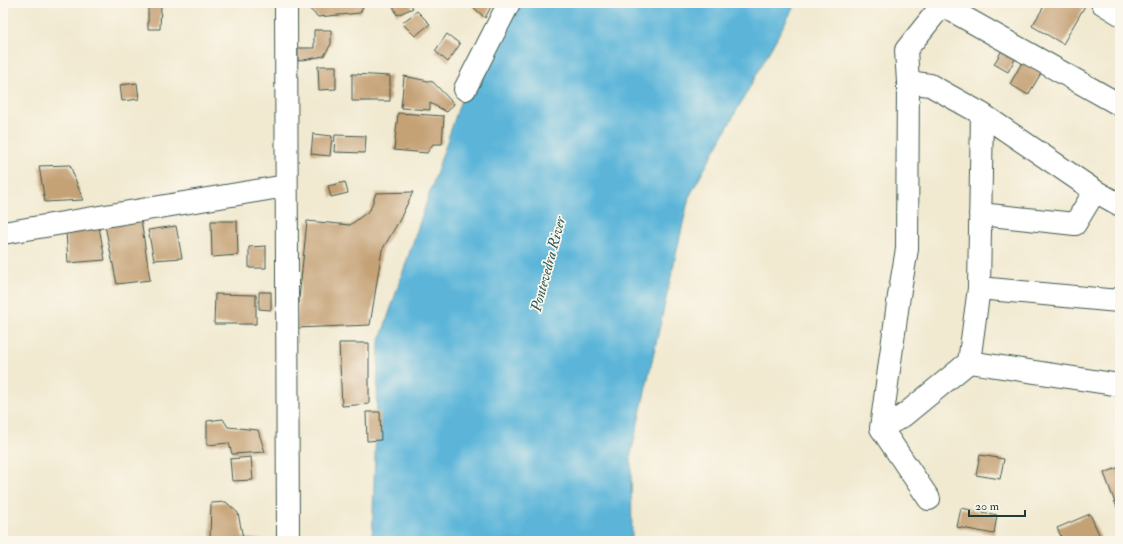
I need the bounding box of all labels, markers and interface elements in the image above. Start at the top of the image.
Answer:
water label: Pontevedra River [526,213,571,315]
scale bar [969,492,1025,518]
text: 20 m [975,499,1000,514]

